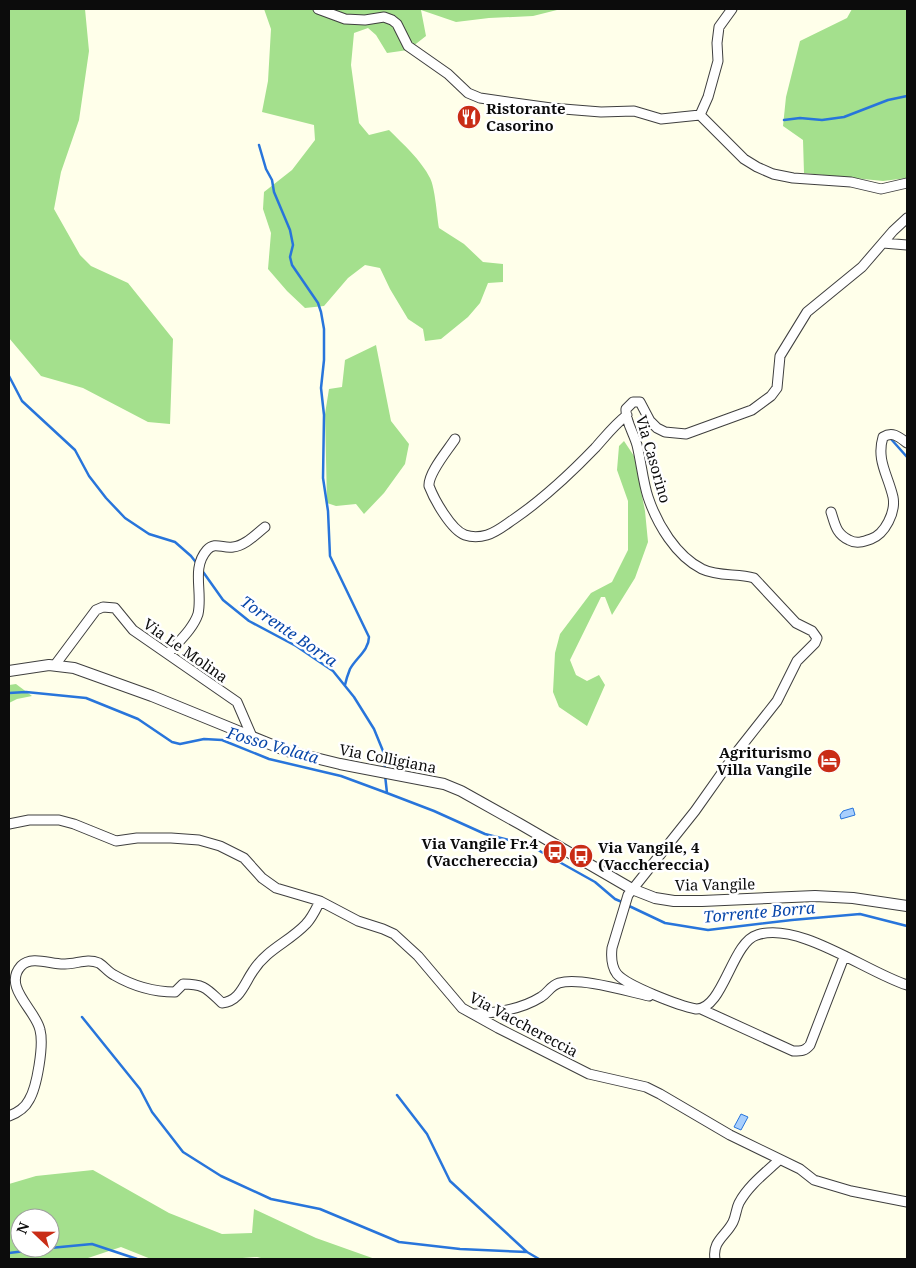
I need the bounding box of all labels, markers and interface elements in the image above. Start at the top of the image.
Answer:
place label: Ristorante Casorino [486,98,566,135]
restaurant icon: Ristorante Casorino [456,104,482,130]
street label: Via Casorino [632,413,676,505]
water label: Torrente Borra [236,591,342,672]
street label: Via Le Molina [140,613,232,687]
water label: Fosso Volata [224,721,322,769]
street label: Via Colligiana [338,739,438,777]
place label: Agriturismo Villa Vangile [717,742,812,779]
hotel icon: Agriturismo Villa Vangile [816,748,842,774]
place label: Via Vangile Fr.4 (Vacchereccia) [421,833,539,870]
place label: Via Vangile, 4 (Vacchereccia) [598,837,710,874]
bus stop icon: Via Vangile Fr.4 (Vacchereccia) [542,839,568,865]
bus stop icon: Via Vangile, 4 (Vacchereccia) [568,843,594,869]
street label: Via Vangile [675,873,755,895]
water label: Torrente Borra [702,896,817,928]
street label: Via Vacchereccia [466,987,582,1061]
north arrow [10,1208,60,1258]
text: N [12,1219,33,1237]

